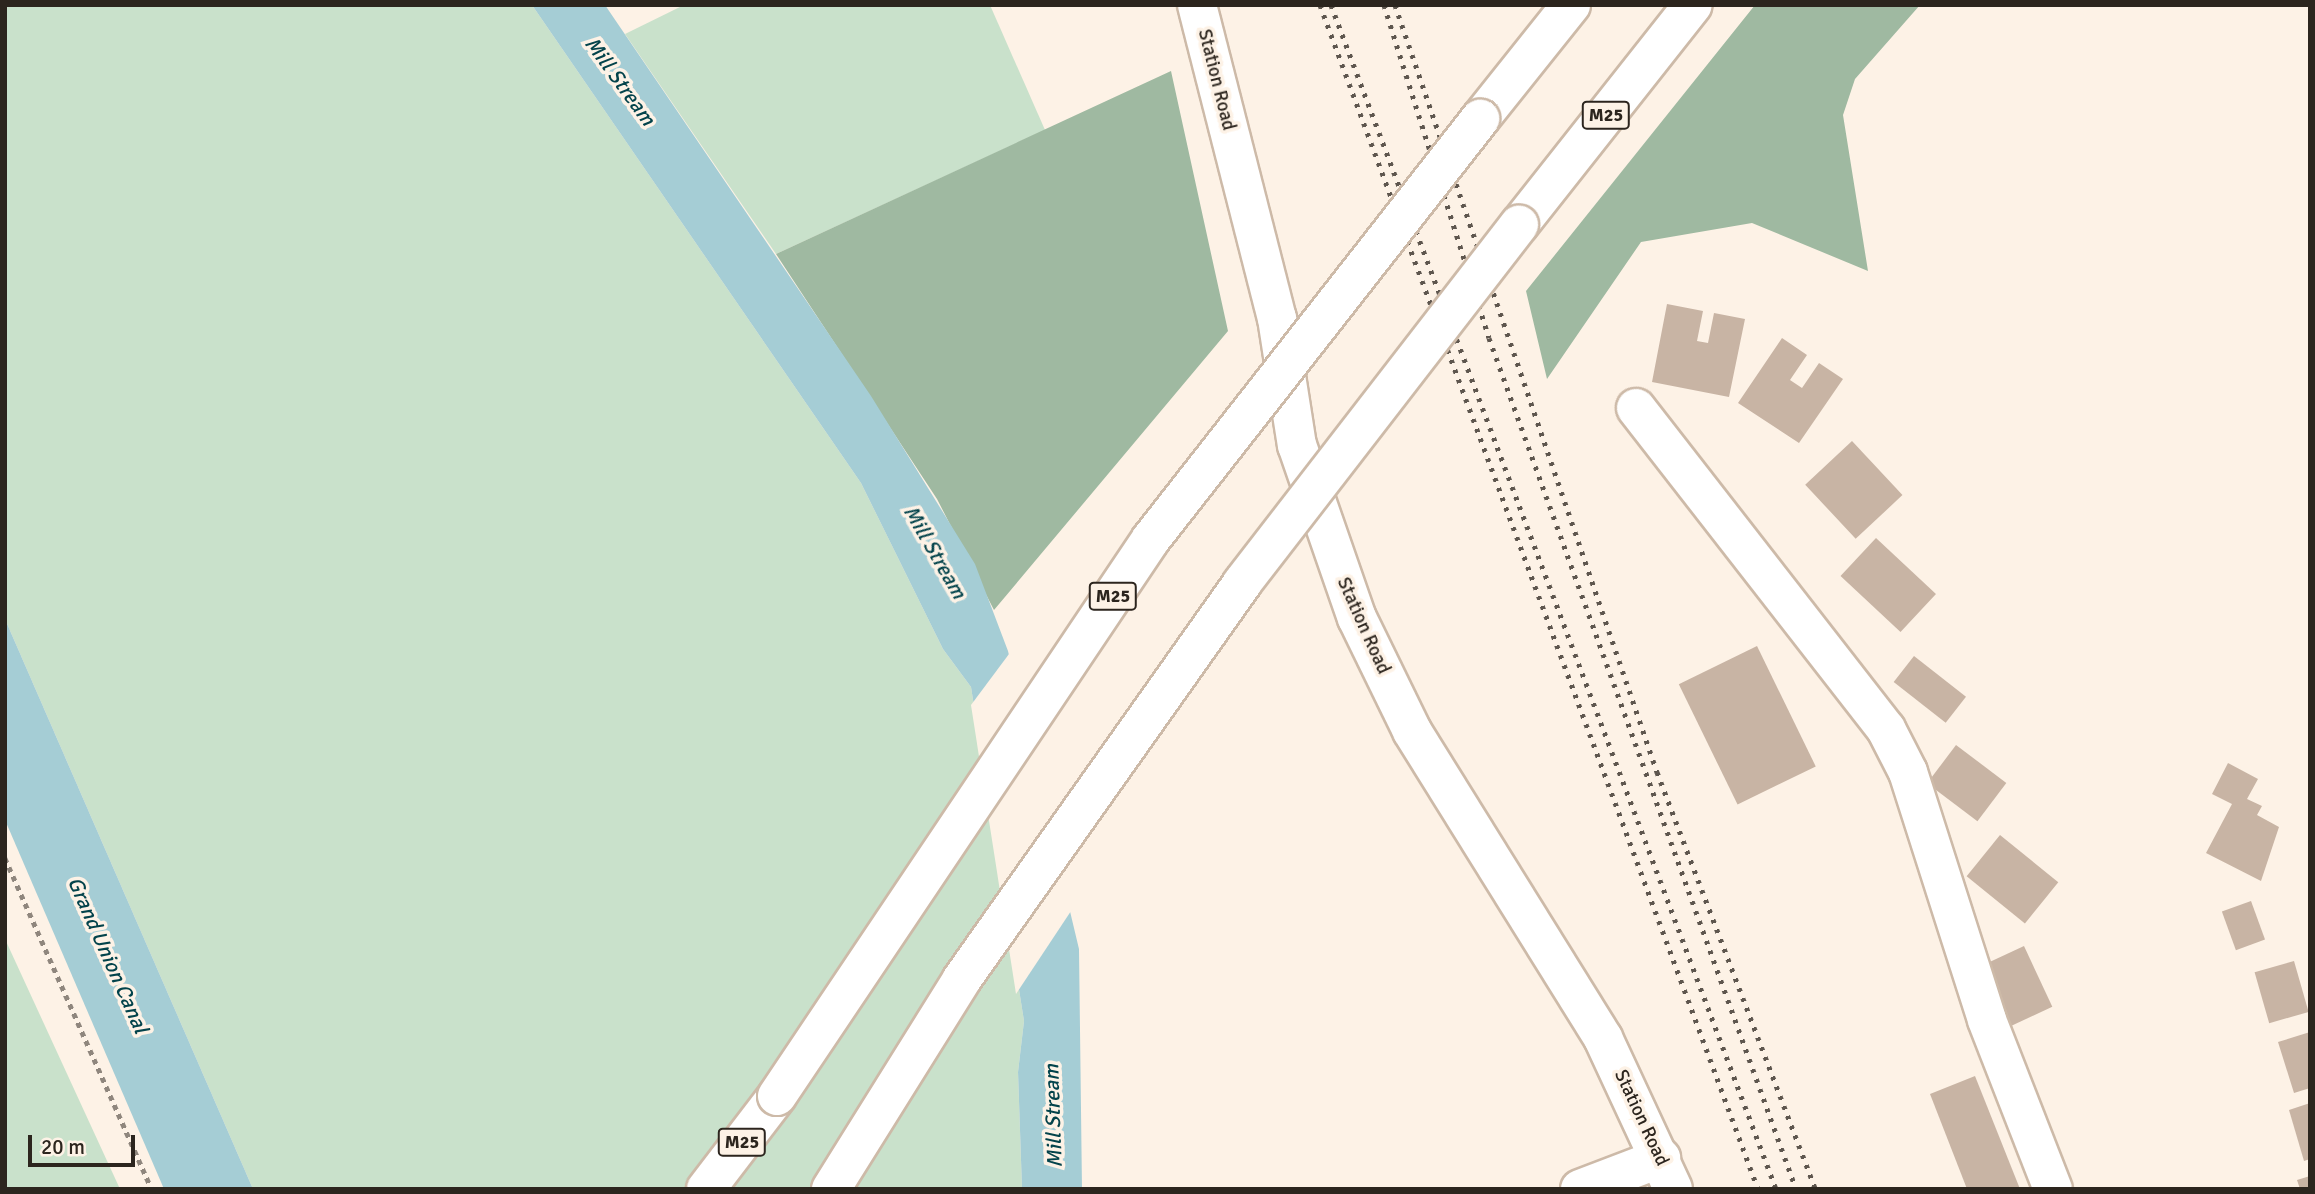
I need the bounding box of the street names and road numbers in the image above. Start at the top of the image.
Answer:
street label: Station Road [1192,27,1240,133]
road number: M25 [1582,100,1630,130]
street label: Station Road [1332,574,1394,678]
road number: M25 [1088,582,1138,610]
street label: Station Road [1609,1066,1673,1170]
road number: M25 [718,1128,766,1156]

